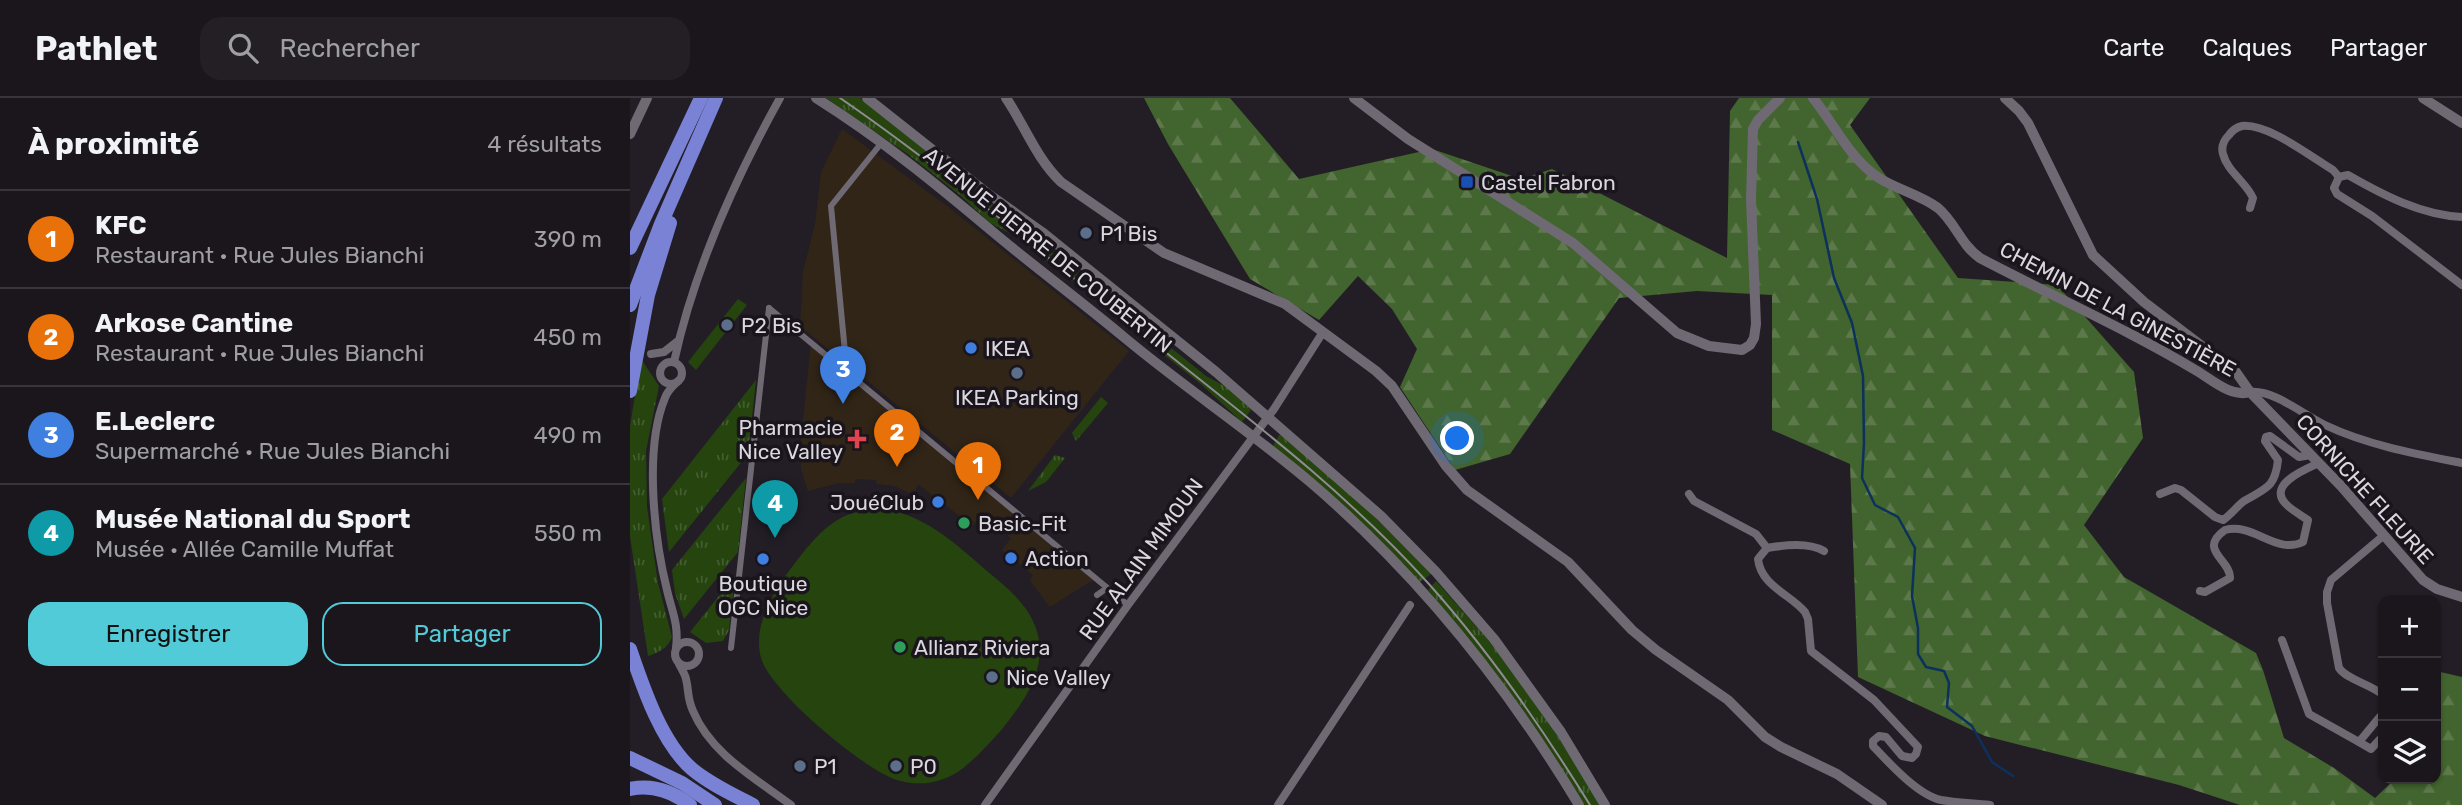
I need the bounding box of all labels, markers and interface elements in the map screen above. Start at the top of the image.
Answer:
search box [200,17,690,80]
text: Pathlet [35,29,158,68]
icon: search [224,29,262,67]
text: Rechercher [280,33,420,64]
text: Carte [2103,34,2164,62]
text: Calques [2202,34,2292,62]
text: Partager [2330,34,2427,62]
text: À proximité [28,126,199,162]
text: 4 résultats [487,130,602,158]
street label: AVENUE PIERRE DE COUBERTIN [919,142,1177,358]
place label: Castel Fabron [1481,170,1616,195]
marker: Castel Fabron [1459,174,1475,190]
text: KFC [95,210,146,241]
place label: P1 Bis [1100,221,1157,246]
text: 1 [45,225,57,253]
text: 390 m [534,225,602,253]
marker: P1 Bis [1078,225,1094,241]
street label: CHEMIN DE LA GINESTIÈRE [1996,236,2240,382]
text: Restaurant · Rue Jules Bianchi [95,241,424,269]
text: Arkose Cantine [95,308,293,339]
place label: P2 Bis [741,313,802,338]
marker: P2 Bis [719,317,735,333]
text: 2 [44,323,58,351]
text: 450 m [533,323,602,351]
place label: IKEA [985,336,1030,361]
text: Restaurant · Rue Jules Bianchi [95,339,424,367]
marker: IKEA [963,340,979,356]
pin: 3 [820,346,866,404]
marker: IKEA Parking [1009,365,1025,381]
place label: IKEA Parking [955,385,1079,410]
text: E.Leclerc [95,406,215,437]
pin: 2 [874,409,920,467]
street label: CORNICHE FLEURIE [2291,409,2439,569]
place label: Pharmacie Nice Valley [738,415,843,464]
text: 3 [43,421,59,449]
text: 490 m [534,421,602,449]
your location [1440,421,1474,455]
marker: Pharmacie Nice Valley [849,431,865,447]
text: Supermarché · Rue Jules Bianchi [95,437,450,465]
pin: 1 [955,442,1001,500]
street label: RUE ALAIN MIMOUN [1074,473,1208,645]
pin: 4 [752,480,798,538]
place label: JouéClub [830,490,924,515]
marker: JouéClub [930,494,946,510]
text: Musée National du Sport [95,504,411,535]
place label: Basic-Fit [978,511,1067,536]
marker: Basic-Fit [956,515,972,531]
text: 4 [43,519,59,547]
text: 550 m [534,519,602,547]
text: Musée · Allée Camille Muffat [95,535,394,563]
place label: Action [1025,546,1089,571]
marker: Action [1003,550,1019,566]
marker: Boutique OGC Nice [755,551,771,567]
place label: Boutique OGC Nice [718,571,808,620]
map controls [2378,595,2441,784]
button: + [2378,595,2441,658]
button: Enregistrer [28,602,308,666]
button: Partager [322,602,602,666]
place label: Allianz Riviera [914,635,1050,660]
marker: Allianz Riviera [892,639,908,655]
button: − [2378,658,2441,721]
place label: Nice Valley [1006,665,1111,690]
marker: Nice Valley [984,669,1000,685]
button: layers [2378,721,2441,784]
place label: P1 [814,754,836,779]
place label: P0 [910,754,937,779]
marker: P1 [792,758,808,774]
marker: P0 [888,758,904,774]

